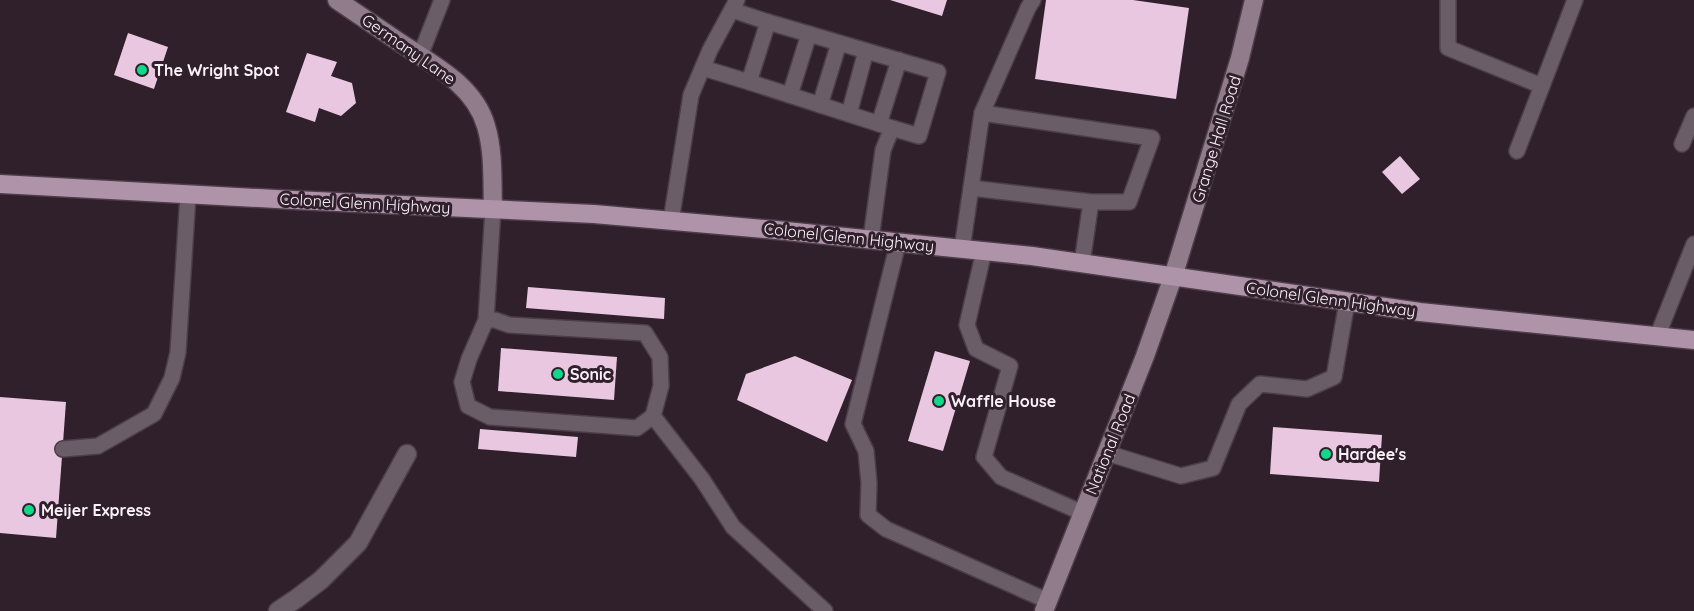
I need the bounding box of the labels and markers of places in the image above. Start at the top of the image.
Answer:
place label: The Wright Spot [154,60,280,80]
marker: The Wright Spot [135,63,149,77]
place label: Sonic [570,364,611,384]
marker: Sonic [551,367,565,381]
place label: Waffle House [951,391,1056,411]
marker: Waffle House [932,394,946,408]
place label: Hardee's [1338,444,1406,464]
marker: Hardee's [1319,447,1333,461]
place label: Meijer Express [41,500,151,520]
marker: Meijer Express [22,503,36,517]

